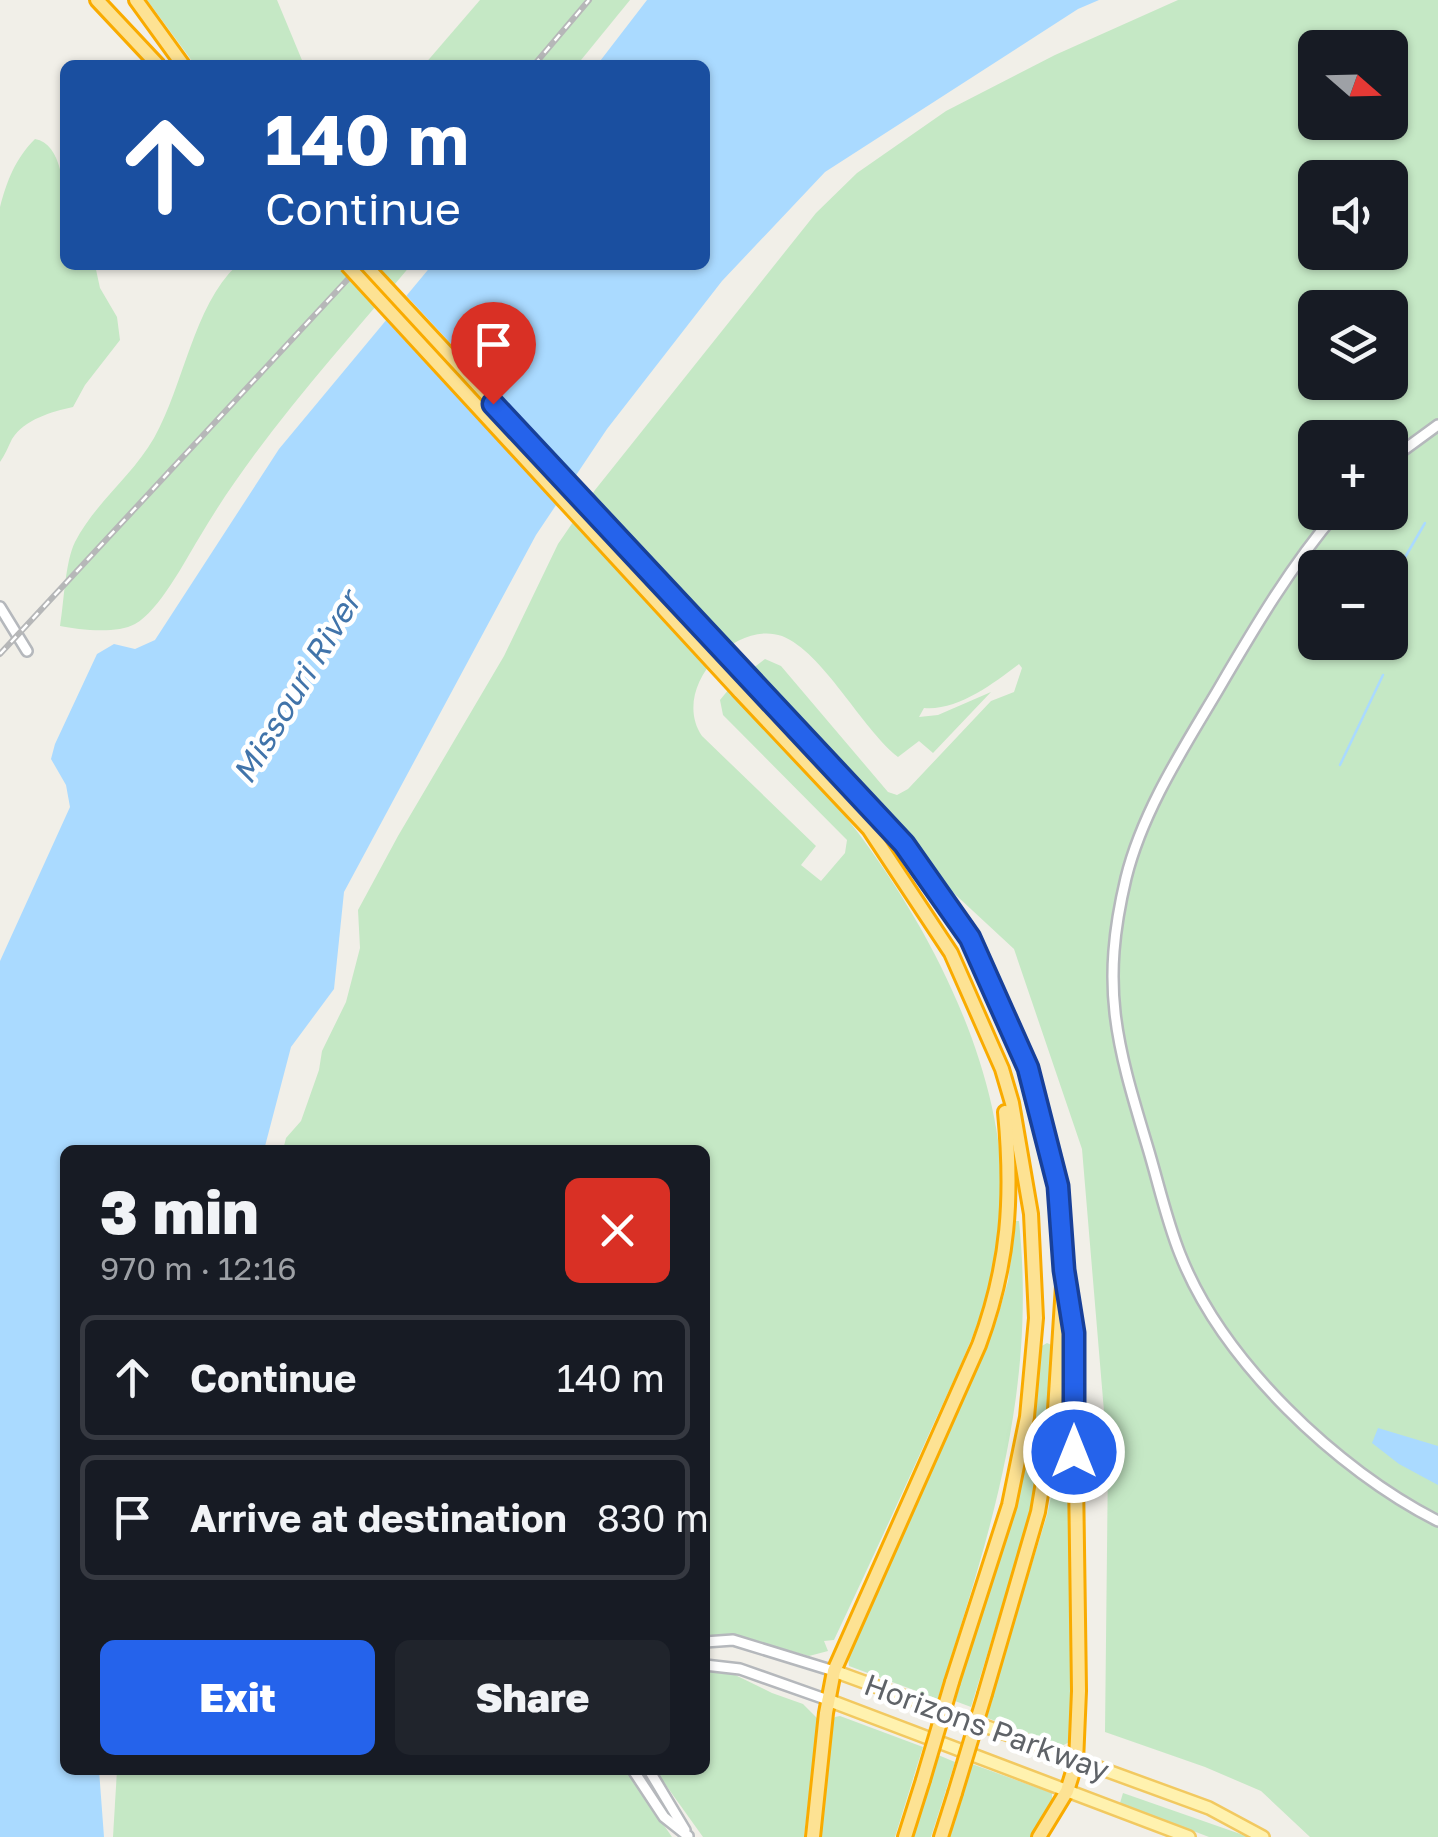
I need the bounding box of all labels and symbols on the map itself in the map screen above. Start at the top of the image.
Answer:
north arrow [1298,30,1408,140]
pin [451,302,536,405]
water label: Missouri River [224,581,370,789]
position arrow [1022,1400,1126,1504]
street label: Horizons Parkway [860,1666,1114,1788]

